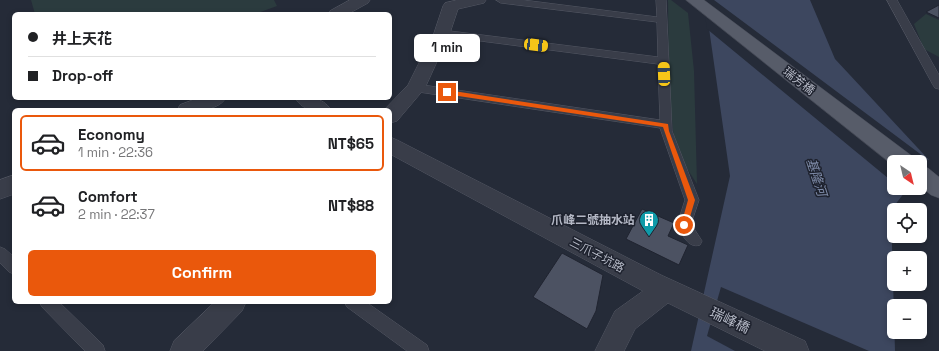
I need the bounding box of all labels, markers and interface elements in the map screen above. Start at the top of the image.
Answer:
text: 井上天花 [52,29,112,48]
callout: 1 min [414,34,480,62]
car [523,38,549,52]
text: 1 min [431,39,463,56]
car [658,62,670,86]
street label: 瑞芳橋 [780,64,818,98]
text: Drop-off [52,66,113,85]
route end [438,83,456,101]
icon: car [30,125,66,161]
text: Economy [78,125,145,144]
text: NT$65 [328,134,374,153]
text: 1 min · 22:36 [78,144,153,161]
north arrow [887,155,927,195]
map controls [887,155,927,339]
water label: 基隆河 [802,156,832,201]
icon: car [30,187,66,223]
text: Comfort [78,187,138,206]
text: NT$88 [328,196,374,215]
button: locate [887,203,927,243]
text: 2 min · 22:37 [78,206,155,223]
building icon: 爪峰二號抽水站 [638,209,660,237]
place label: 爪峰二號抽水站 [551,212,635,228]
route start [675,216,693,234]
street label: 三爪子坑路 [567,234,627,276]
button: Confirm [28,250,376,296]
button: + [887,251,927,291]
button: − [887,299,927,339]
street label: 瑞峰橋 [707,303,753,337]

